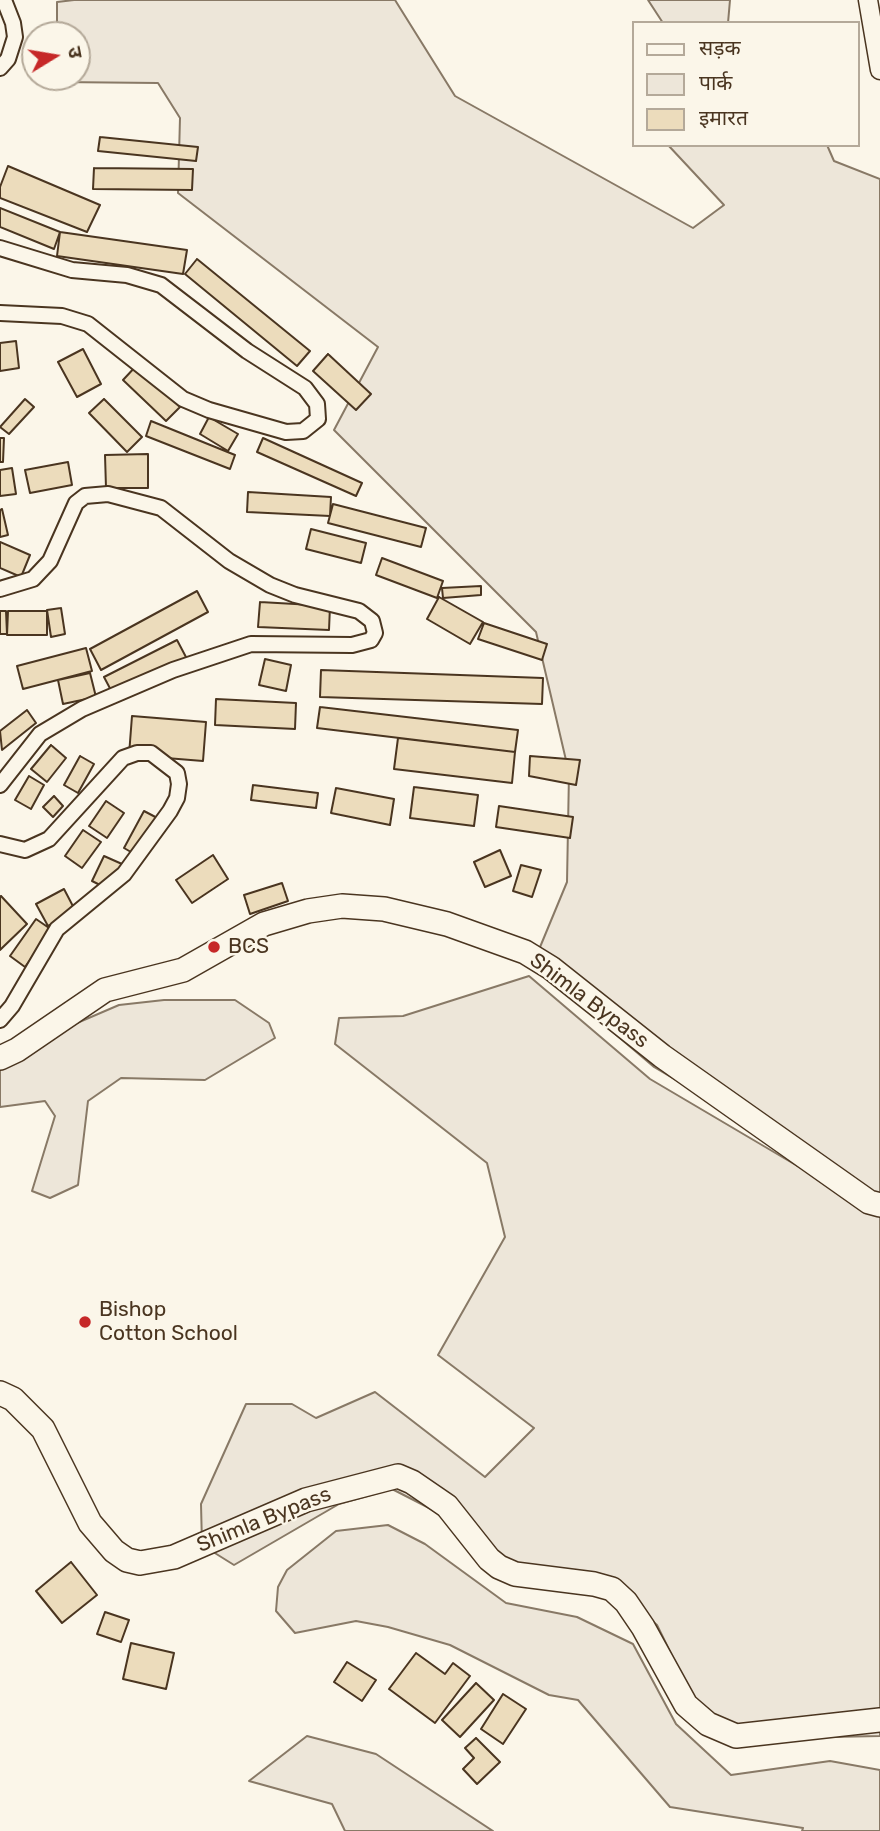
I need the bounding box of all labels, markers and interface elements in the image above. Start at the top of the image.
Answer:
north arrow [21,21,91,91]
legend [632,21,859,147]
text: सड़क [699,35,741,60]
text: उ [63,45,87,60]
text: पार्क [699,70,733,95]
text: इमारत [699,105,748,130]
place label: BCS [228,934,269,960]
marker: BCS [206,939,222,955]
street label: Shimla Bypass [524,948,654,1054]
place label: Bishop Cotton School [99,1297,238,1347]
marker: Bishop Cotton School [77,1314,93,1330]
street label: Shimla Bypass [193,1482,335,1558]

